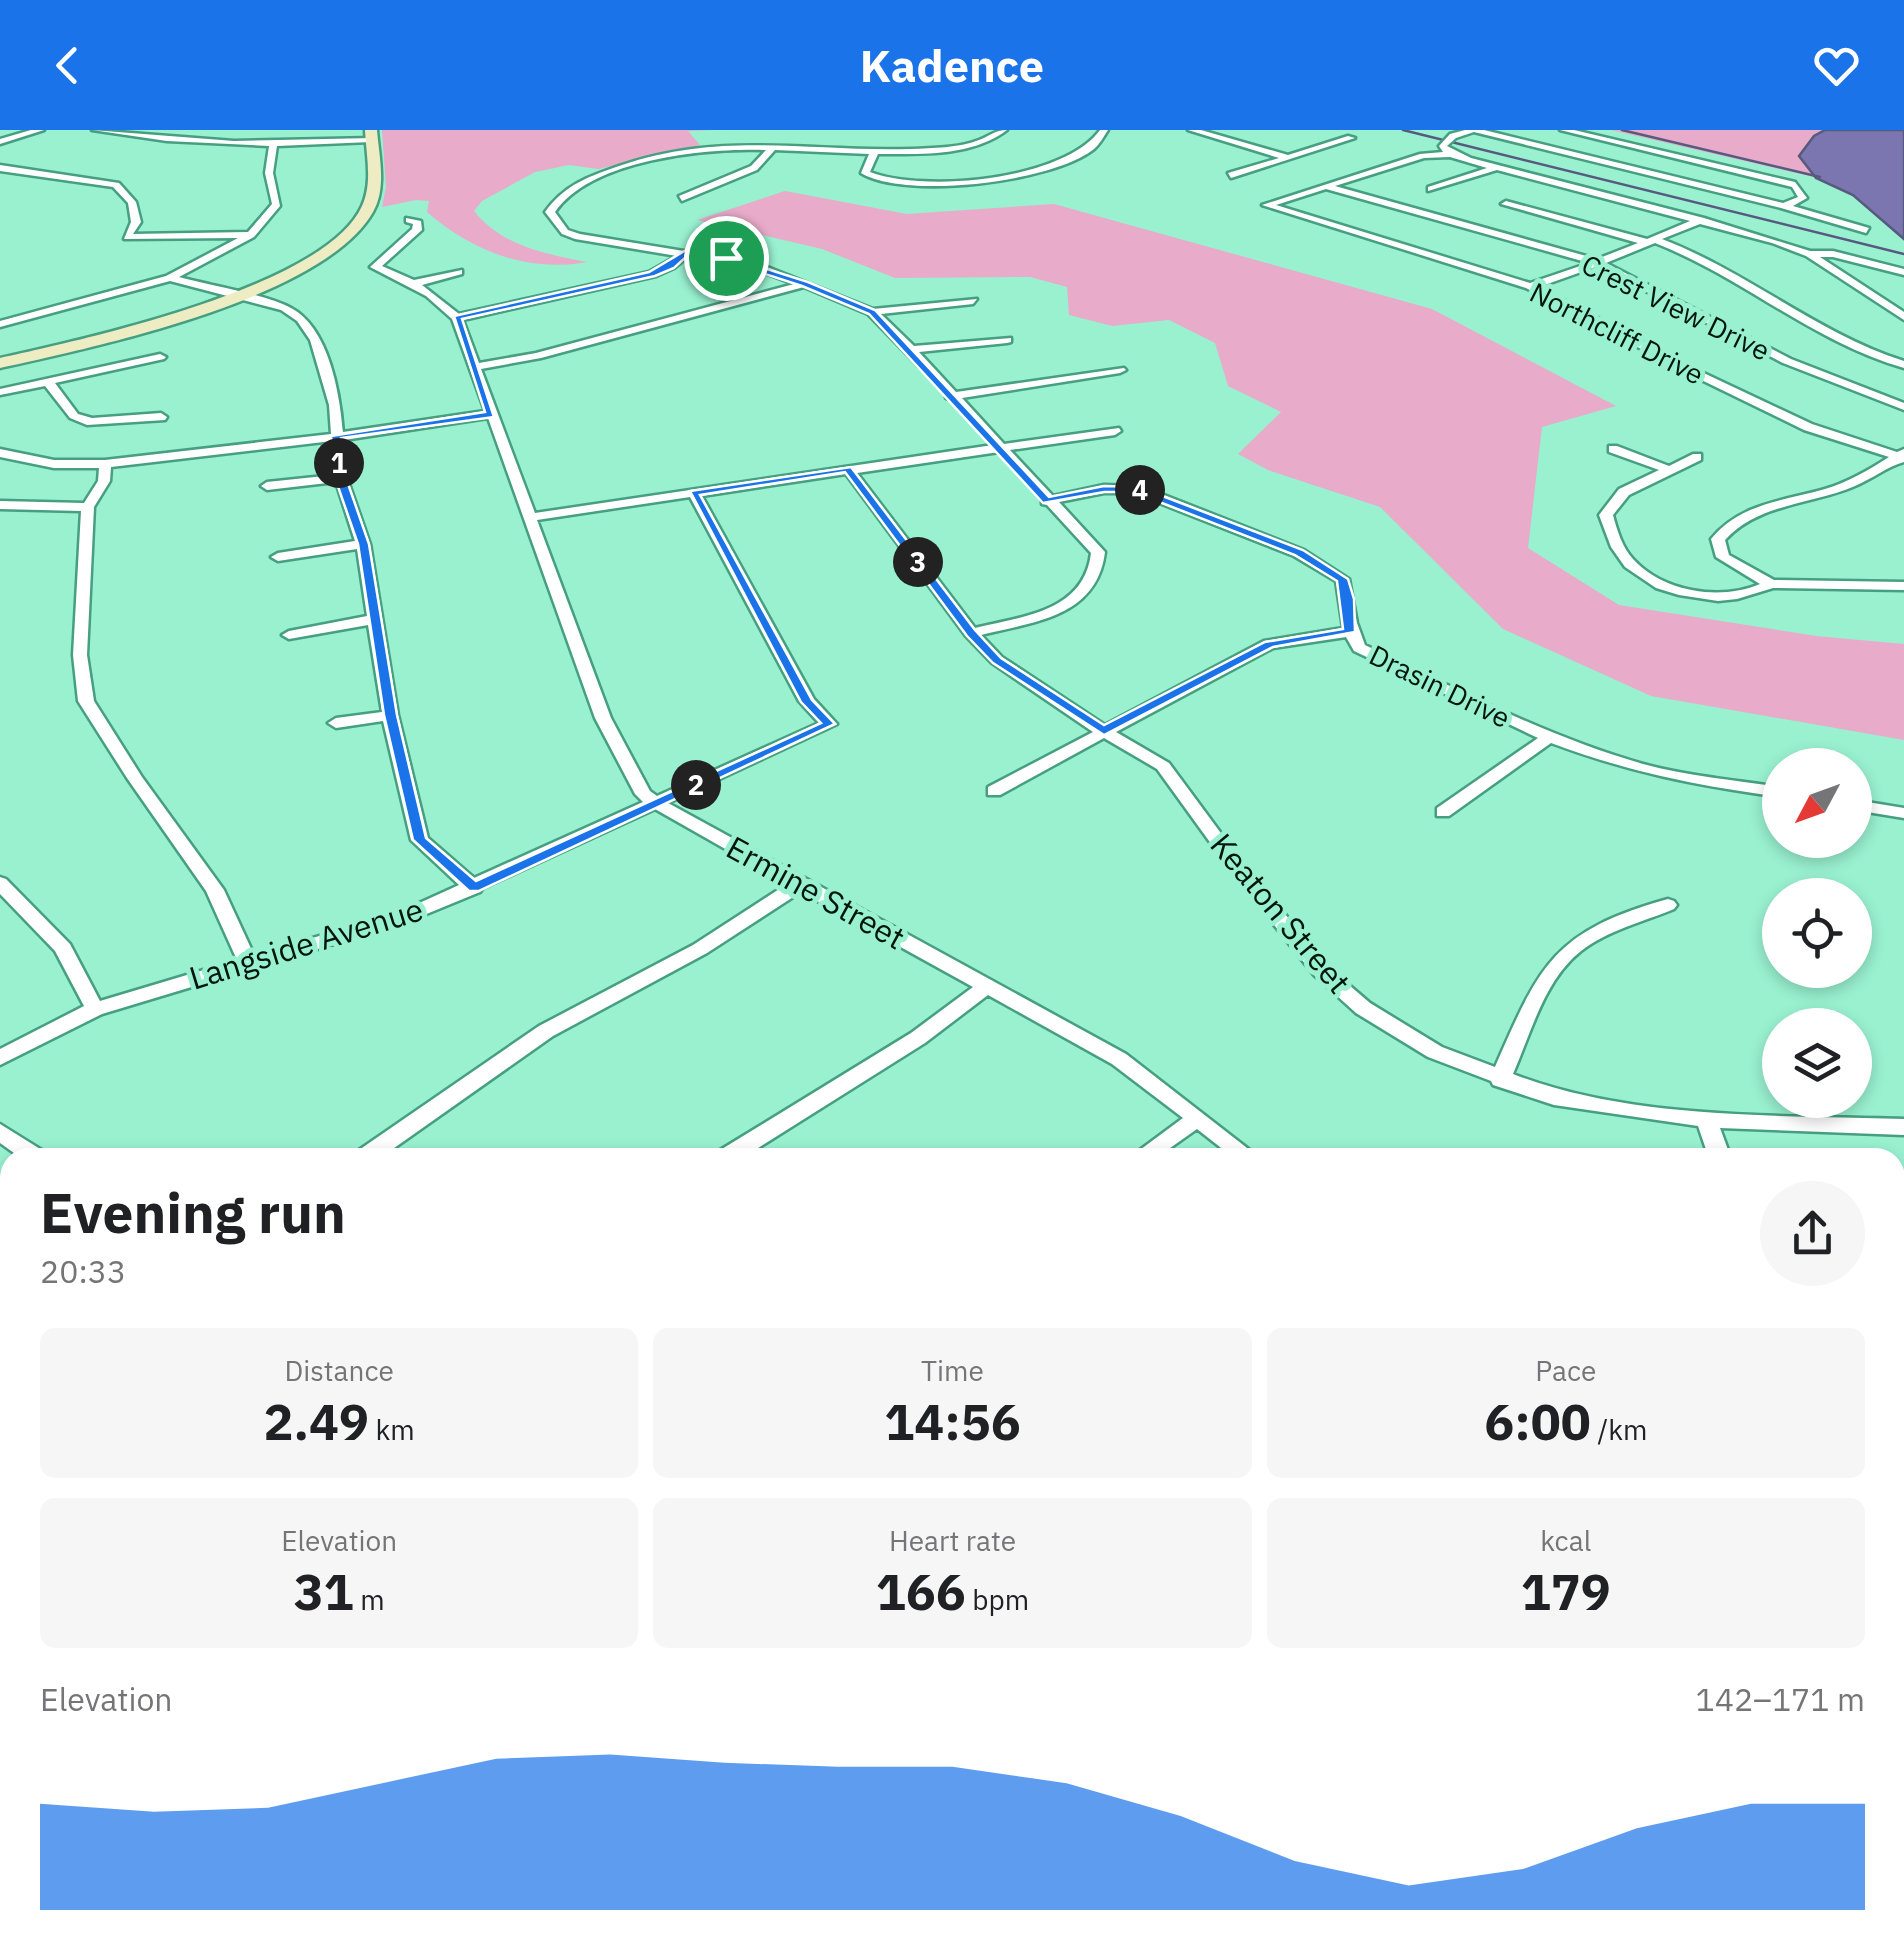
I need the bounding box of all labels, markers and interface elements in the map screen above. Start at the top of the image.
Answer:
text: Kadence [860,36,1044,94]
icon: back [40,38,95,93]
icon: heart [1809,38,1864,93]
pin [684,216,769,301]
icon: arrive [699,231,754,286]
street label: Crest View Drive [1576,245,1776,369]
street label: Northcliff Drive [1524,273,1710,393]
pin: 1 [314,438,364,488]
text: 1 [331,444,347,481]
pin: 4 [1115,465,1165,515]
text: 4 [1132,471,1148,508]
pin: 3 [893,537,943,587]
text: 3 [910,543,926,580]
street label: Drasin Drive [1364,636,1516,736]
north arrow [1762,748,1872,858]
map controls [1762,748,1872,1118]
pin: 2 [671,760,721,810]
text: 2 [688,766,704,803]
street label: Keaton Street [1202,824,1360,1002]
street label: Ermine Street [719,826,913,958]
button: locate [1762,878,1872,988]
street label: Langside Avenue [184,887,428,999]
button: layers [1762,1008,1872,1118]
text: Evening run [40,1177,346,1248]
button: share [1760,1181,1865,1286]
text: 20:33 [40,1250,126,1292]
text: Distance [285,1352,394,1389]
text: Time [921,1352,984,1389]
text: Pace [1535,1352,1596,1389]
text: 2.49 [264,1389,369,1454]
text: 14:56 [884,1389,1021,1454]
text: 6:00 [1484,1389,1591,1454]
text: km [369,1411,415,1448]
text: /km [1591,1411,1647,1448]
text: Elevation [281,1522,397,1559]
text: Heart rate [889,1522,1016,1559]
text: kcal [1540,1522,1591,1559]
text: 31 [294,1559,354,1624]
text: 166 [876,1559,966,1624]
text: 179 [1521,1559,1611,1624]
text: m [354,1581,385,1618]
text: bpm [966,1581,1029,1618]
text: Elevation [40,1678,173,1720]
text: 142–171 m [1695,1678,1865,1720]

